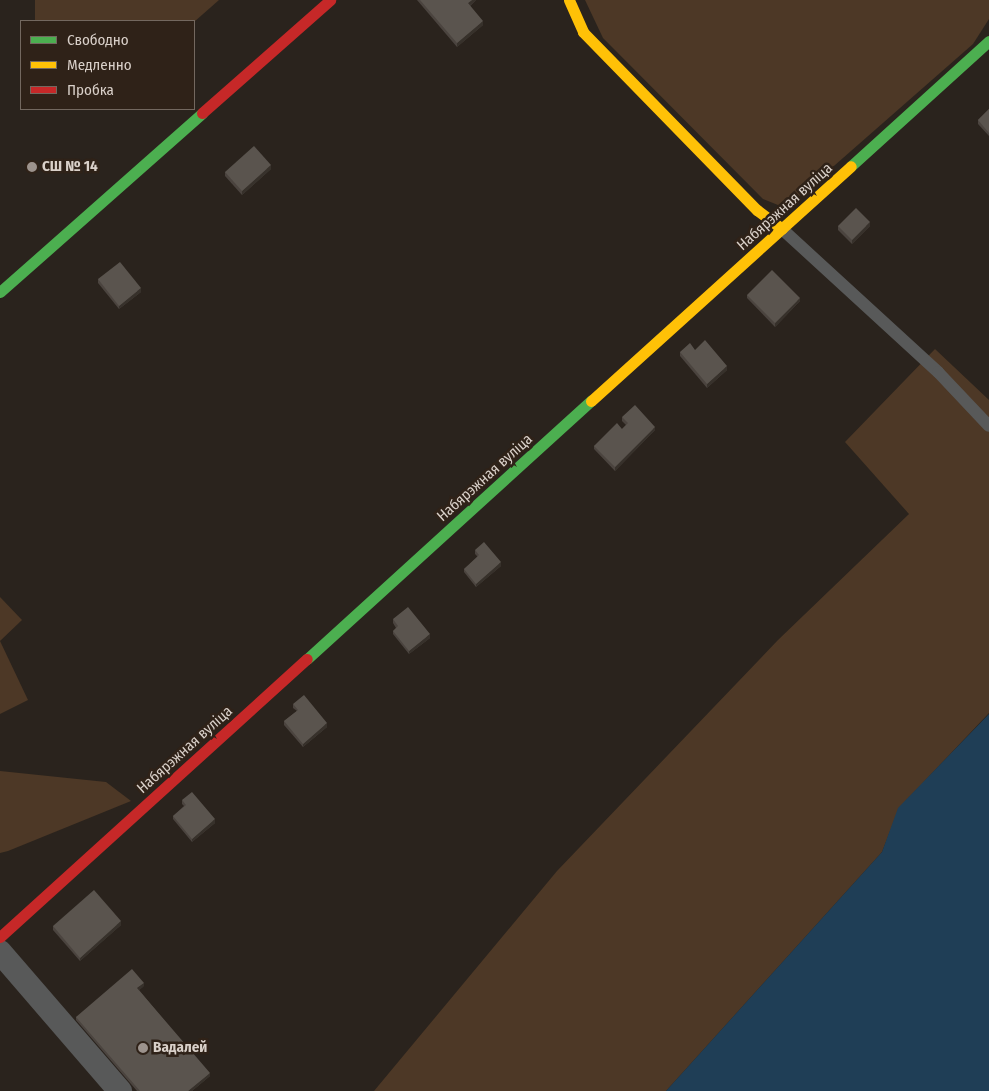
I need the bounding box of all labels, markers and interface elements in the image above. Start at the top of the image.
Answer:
legend [20,20,195,110]
text: Свободно [67,31,129,49]
text: Медленно [67,56,132,74]
text: Пробка [67,81,114,99]
place label: СШ № 14 [42,158,98,176]
street label: Набярэжная вуліца [734,159,836,255]
marker: СШ № 14 [26,161,38,173]
street label: Набярэжная вуліца [434,430,536,526]
street label: Набярэжная вуліца [134,702,236,798]
place label: Вадалей [153,1039,207,1057]
marker: Вадалей [137,1042,149,1054]

